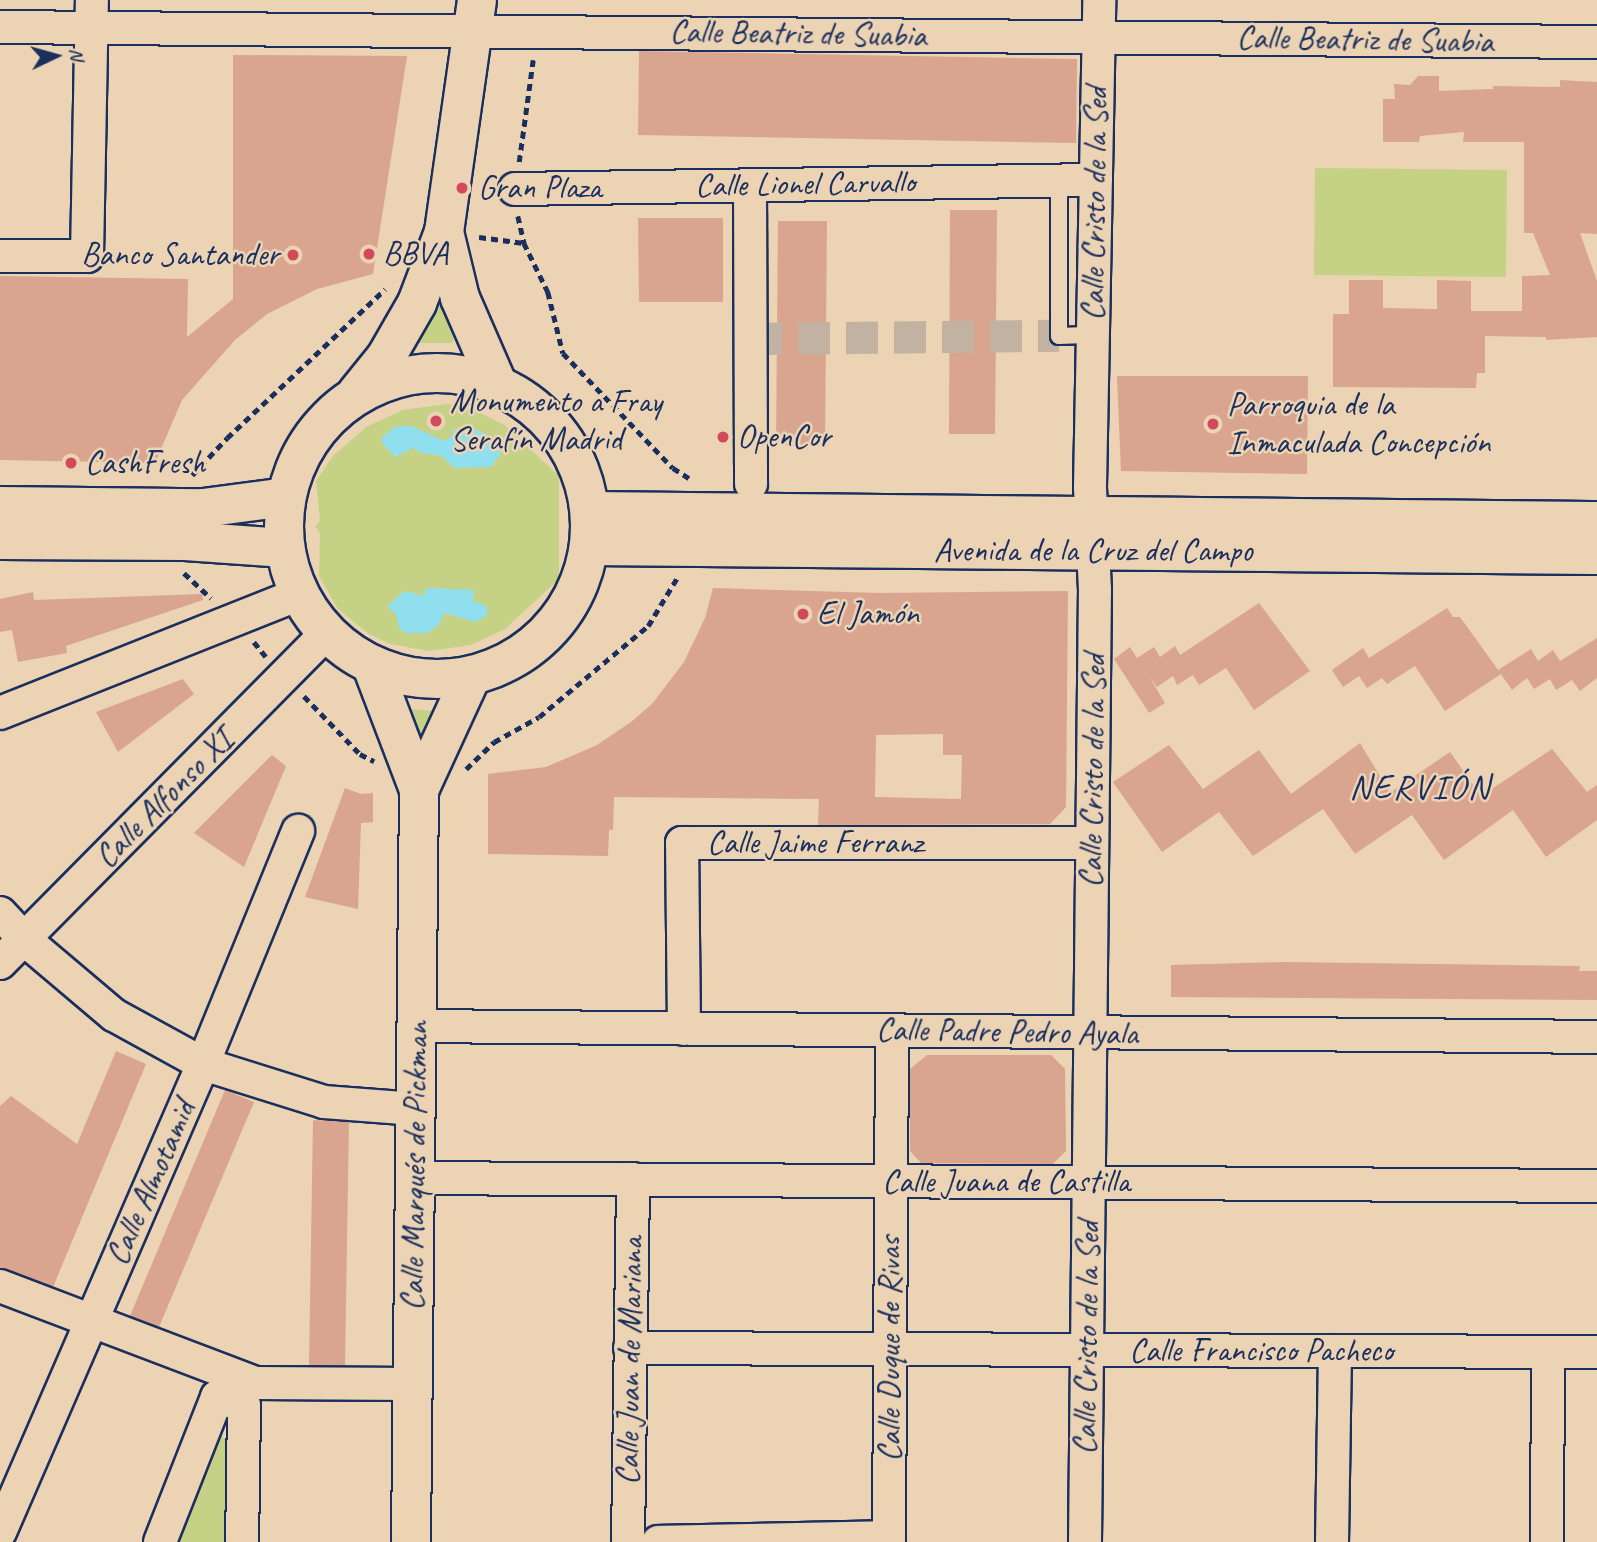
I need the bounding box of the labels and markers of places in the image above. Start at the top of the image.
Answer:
place label: Gran Plaza [478,168,602,208]
marker: Gran Plaza [452,178,472,198]
place label: BBVA [383,234,448,274]
place label: Banco Santander [82,235,279,275]
marker: BBVA [361,246,377,262]
marker: Banco Santander [285,247,301,263]
place label: Monumento a Fray Serafín Madrid [450,382,663,460]
place label: Parroquia de la Inmaculada Concepción [1227,385,1490,463]
marker: Monumento a Fray Serafín Madrid [428,413,444,429]
marker: Parroquia de la Inmaculada Concepción [1205,416,1221,432]
place label: OpenCor [737,417,831,457]
marker: OpenCor [715,429,731,445]
place label: CashFresh [85,443,205,483]
marker: CashFresh [63,455,79,471]
place label: El Jamón [817,594,917,634]
marker: El Jamón [795,606,811,622]

